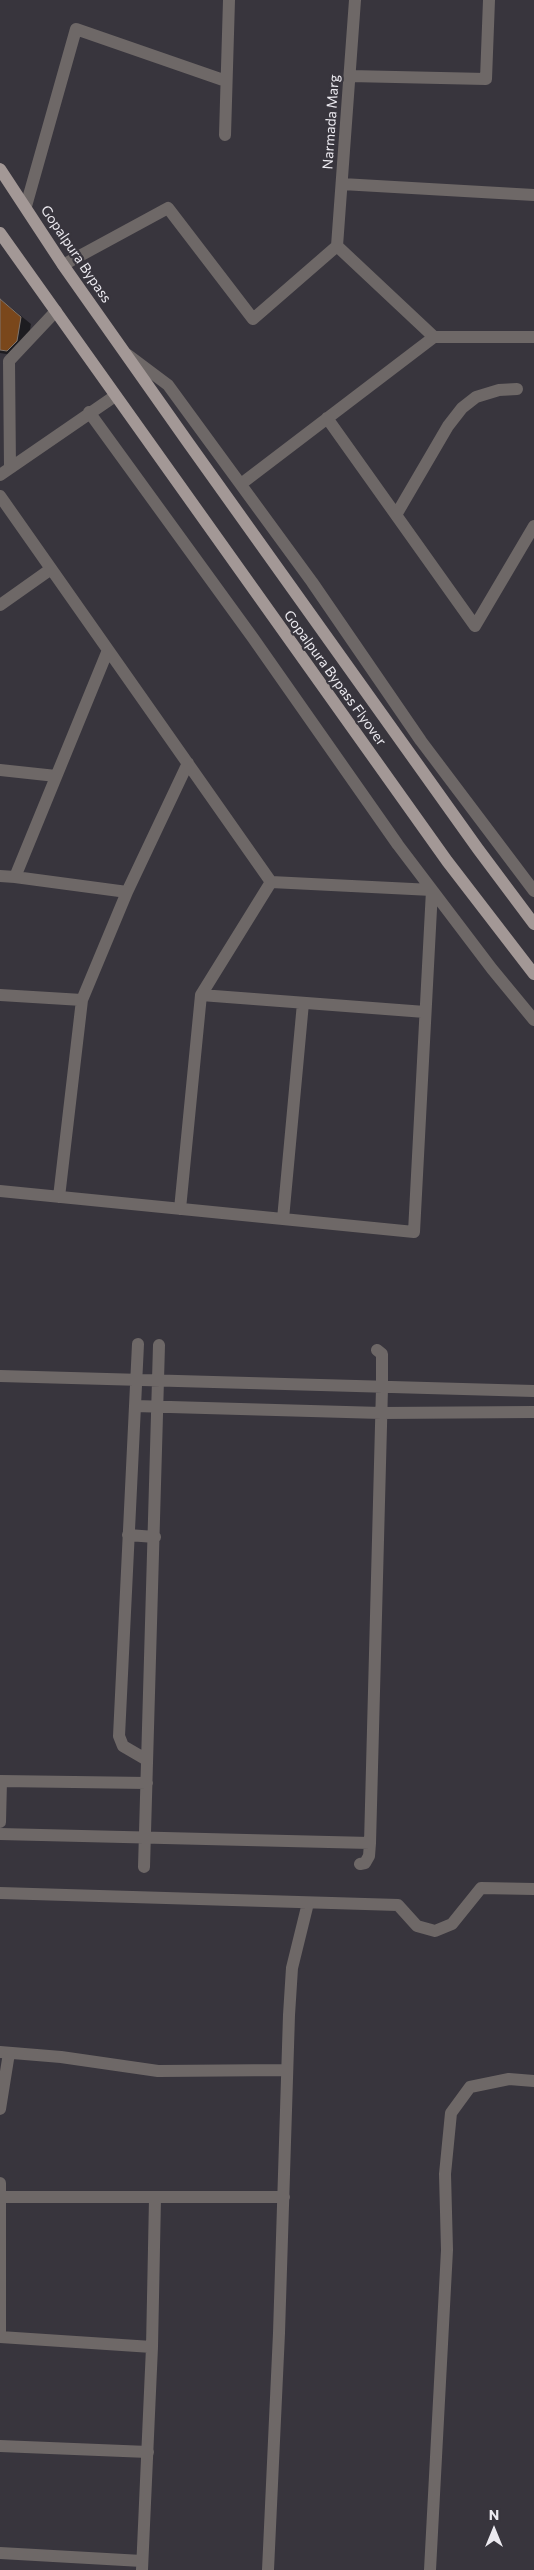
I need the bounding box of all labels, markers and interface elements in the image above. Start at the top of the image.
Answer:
street label: Narmada Marg [319,74,343,170]
street label: Gopalpura Bypass [37,202,115,306]
street label: Gopalpura Bypass Flyover [280,607,390,749]
north arrow [469,2505,519,2555]
text: N [489,2506,499,2523]

